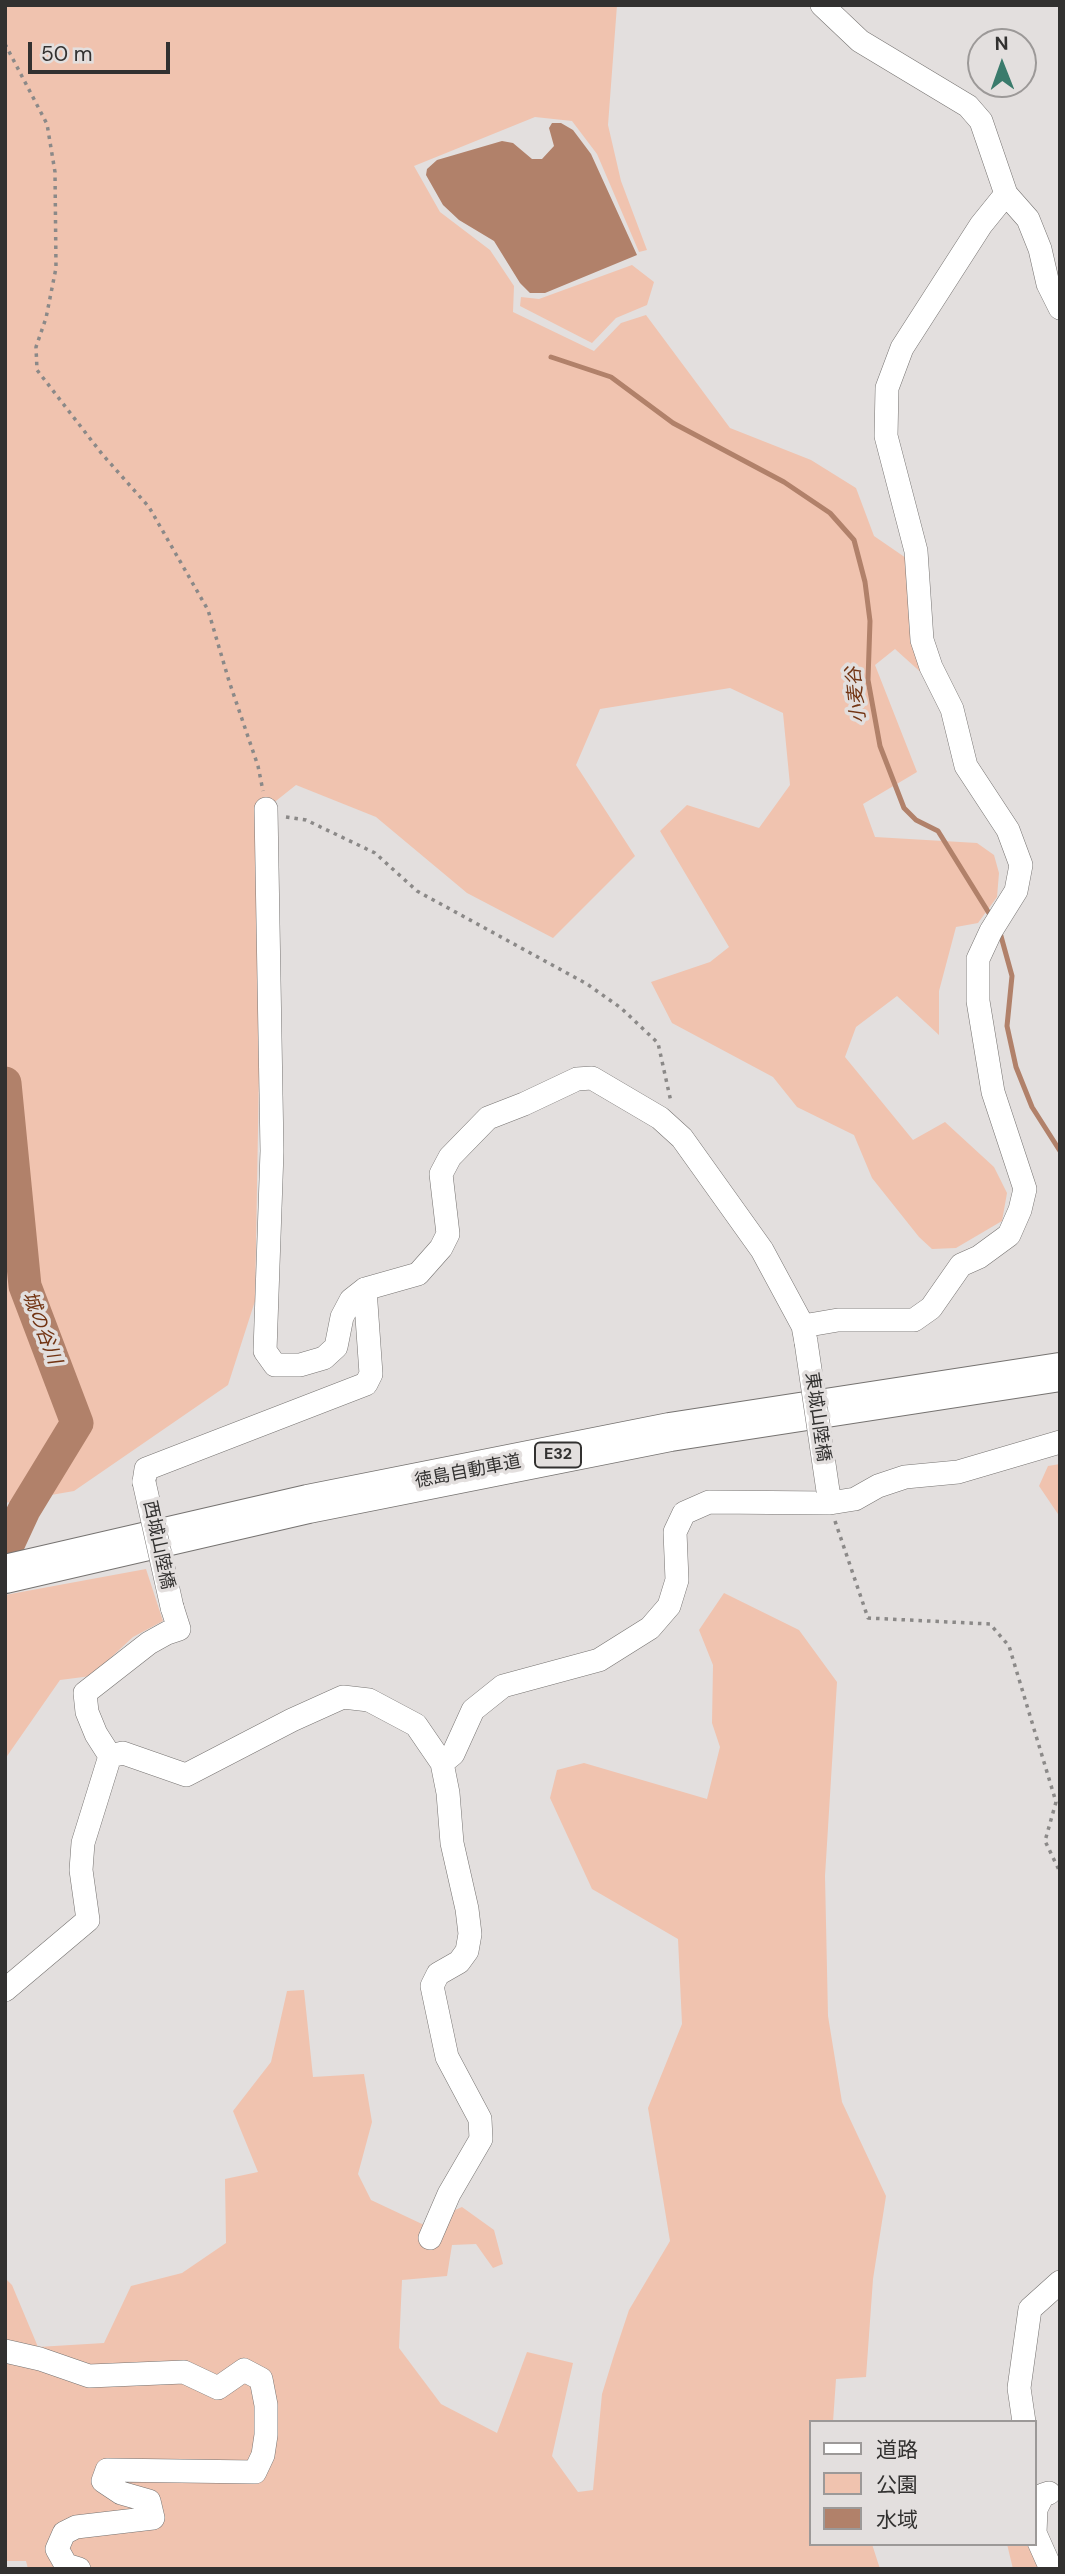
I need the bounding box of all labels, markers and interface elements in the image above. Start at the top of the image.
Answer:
scale bar [32,28,173,72]
north arrow [967,28,1037,98]
text: N [995,31,1009,56]
text: 50 m [41,40,92,68]
water label: 小麦谷 [843,665,871,725]
water label: 城の谷川 [17,1288,65,1368]
street label: 東城山陸橋 [800,1371,834,1463]
road number: E32 [535,1442,581,1468]
street label: 徳島自動車道 [413,1451,523,1493]
street label: 西城山陸橋 [138,1499,178,1591]
legend [810,2420,1037,2546]
text: 道路 [876,2436,918,2464]
text: 公園 [876,2471,918,2499]
text: 水域 [876,2506,918,2534]

